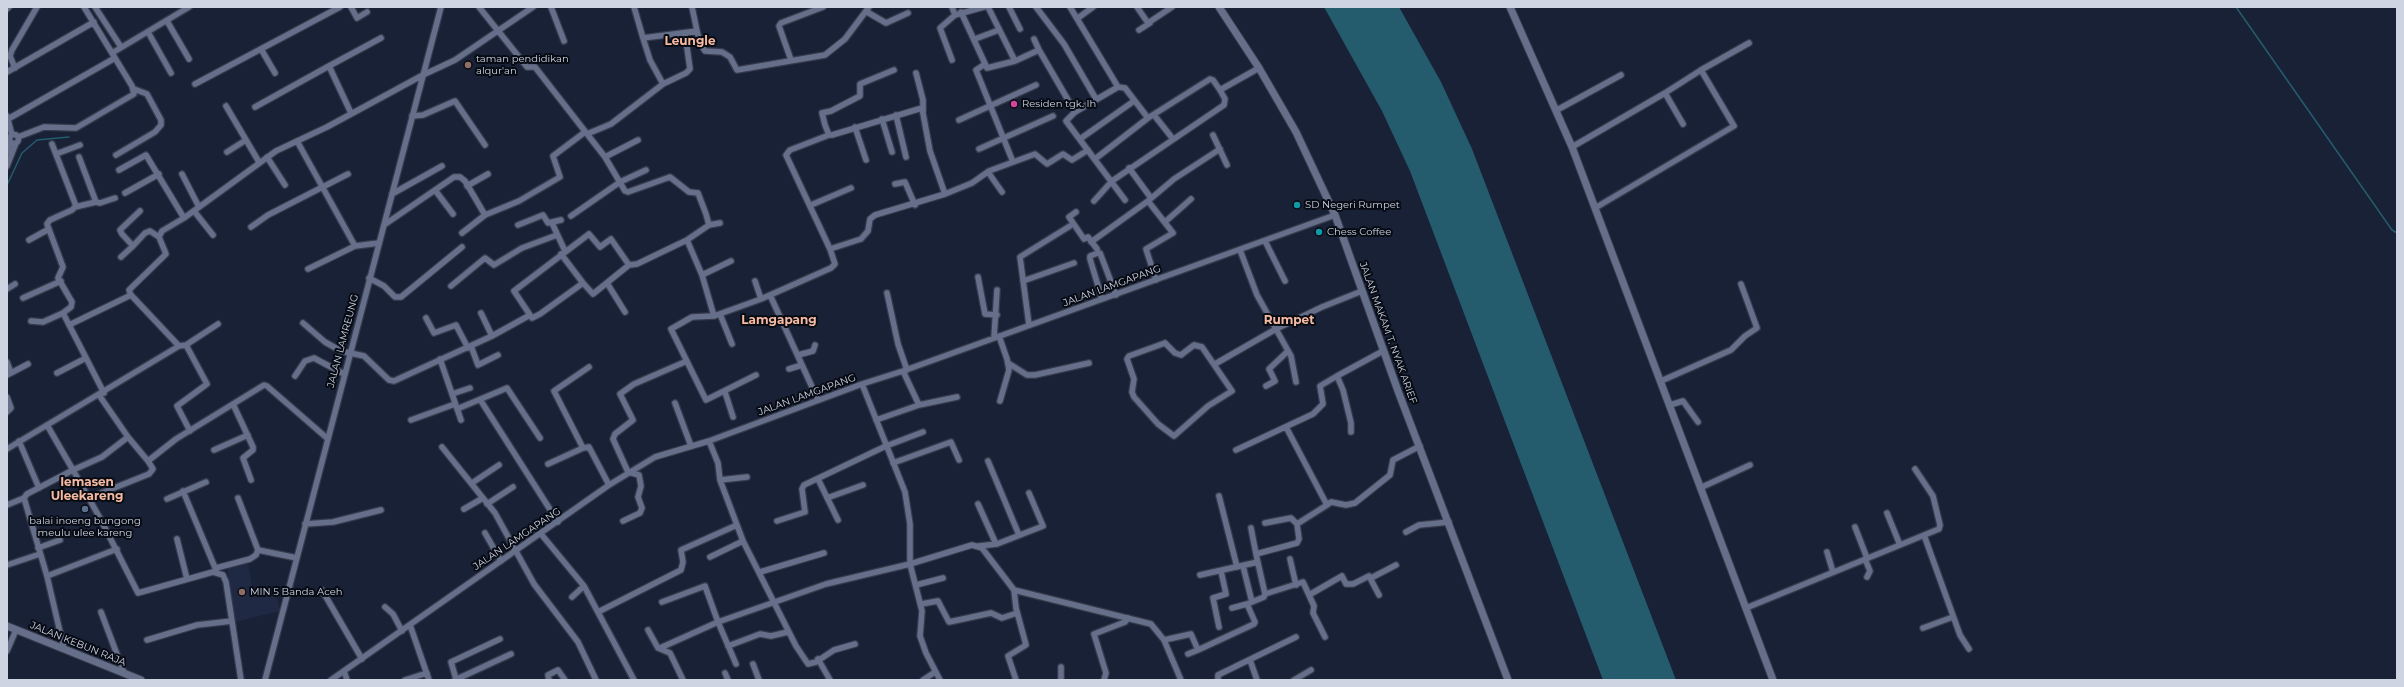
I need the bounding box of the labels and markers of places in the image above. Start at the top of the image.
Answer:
place label: taman pendidikan alqur'an [476,53,569,76]
marker: taman pendidikan alqur'an [463,60,473,70]
place label: Residen tgk. Ih [1022,98,1096,110]
marker: Residen tgk. Ih [1009,99,1019,109]
place label: SD Negeri Rumpet [1305,199,1400,211]
marker: SD Negeri Rumpet [1292,200,1302,210]
place label: Chess Coffee [1327,226,1391,238]
marker: Chess Coffee [1314,227,1324,237]
marker: balai inoeng bungong meulu ulee kareng [80,504,90,514]
place label: balai inoeng bungong meulu ulee kareng [29,515,141,538]
place label: MIN 5 Banda Aceh [250,586,343,598]
marker: MIN 5 Banda Aceh [237,587,247,597]

